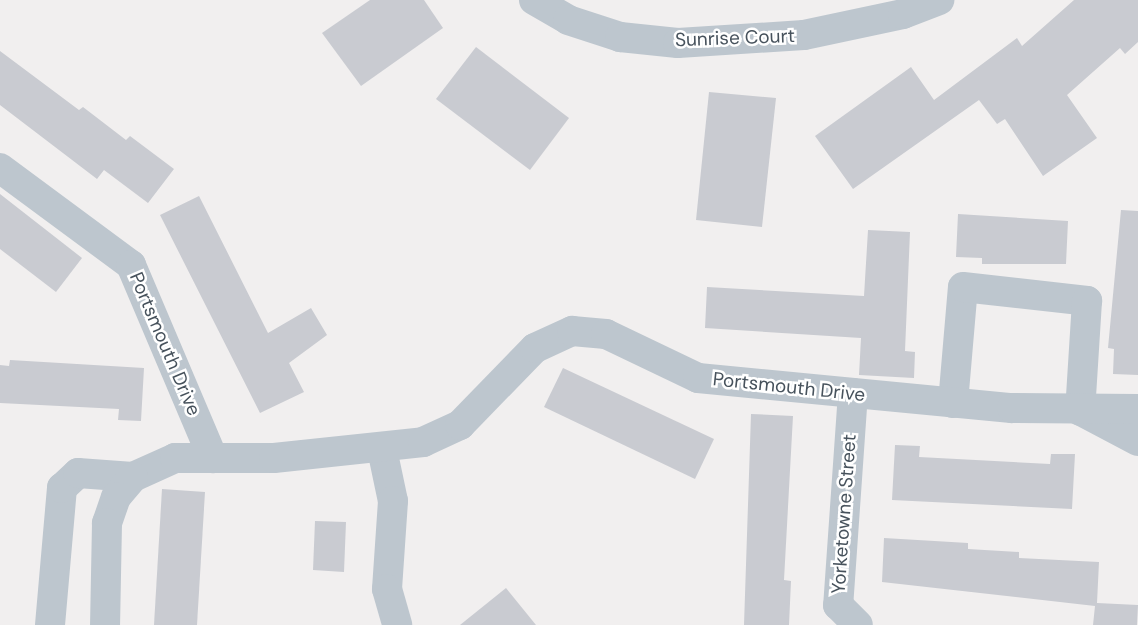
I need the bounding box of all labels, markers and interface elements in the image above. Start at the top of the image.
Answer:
street label: Sunrise Court [675,25,795,51]
street label: Portsmouth Drive [125,269,205,419]
street label: Portsmouth Drive [712,368,866,406]
street label: Yorketowne Street [827,433,861,595]

